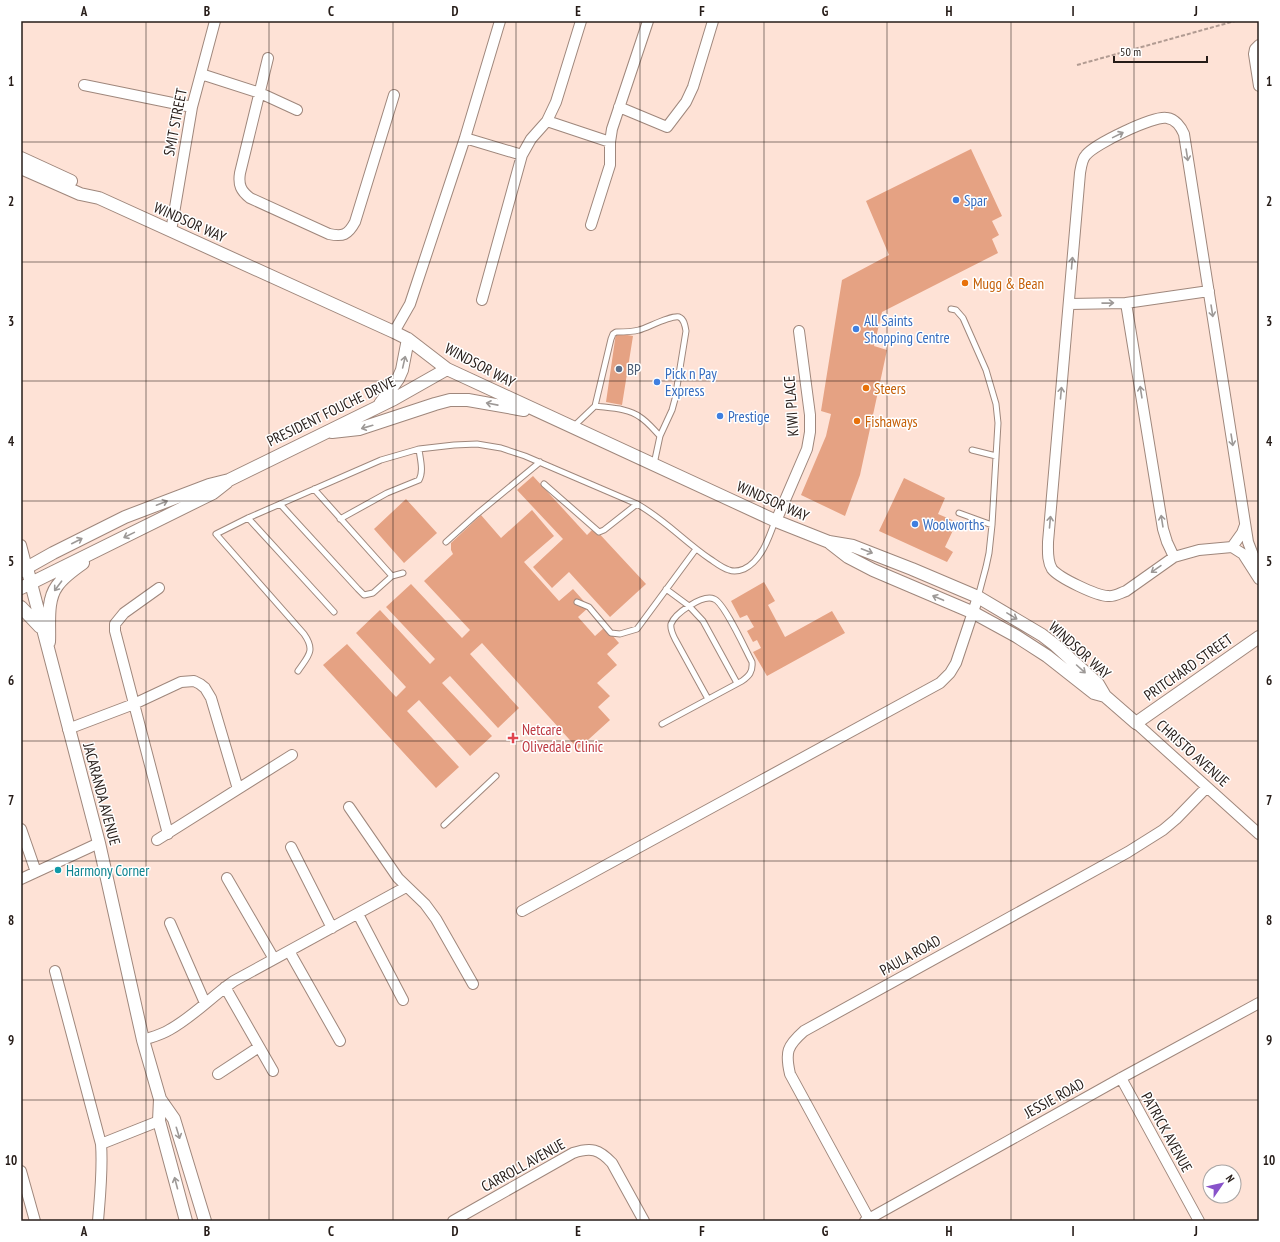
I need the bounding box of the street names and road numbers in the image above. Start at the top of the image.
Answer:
street label: SMIT STREET [159,86,191,158]
street label: WINDSOR WAY [151,198,229,246]
street label: WINDSOR WAY [442,339,519,392]
street label: PRESIDENT FOUCHE DRIVE [264,372,398,450]
street label: KIWI PLACE [779,375,803,437]
street label: WINDSOR WAY [734,477,812,525]
street label: WINDSOR WAY [1045,617,1115,683]
street label: PRITCHARD STREET [1140,629,1236,705]
street label: CHRISTO AVENUE [1153,715,1233,791]
street label: JACARANDA AVENUE [79,740,125,847]
street label: PAULA ROAD [876,930,944,979]
street label: JESSIE ROAD [1020,1074,1087,1123]
street label: PATRICK AVENUE [1137,1089,1197,1175]
street label: CARROLL AVENUE [478,1134,568,1196]

